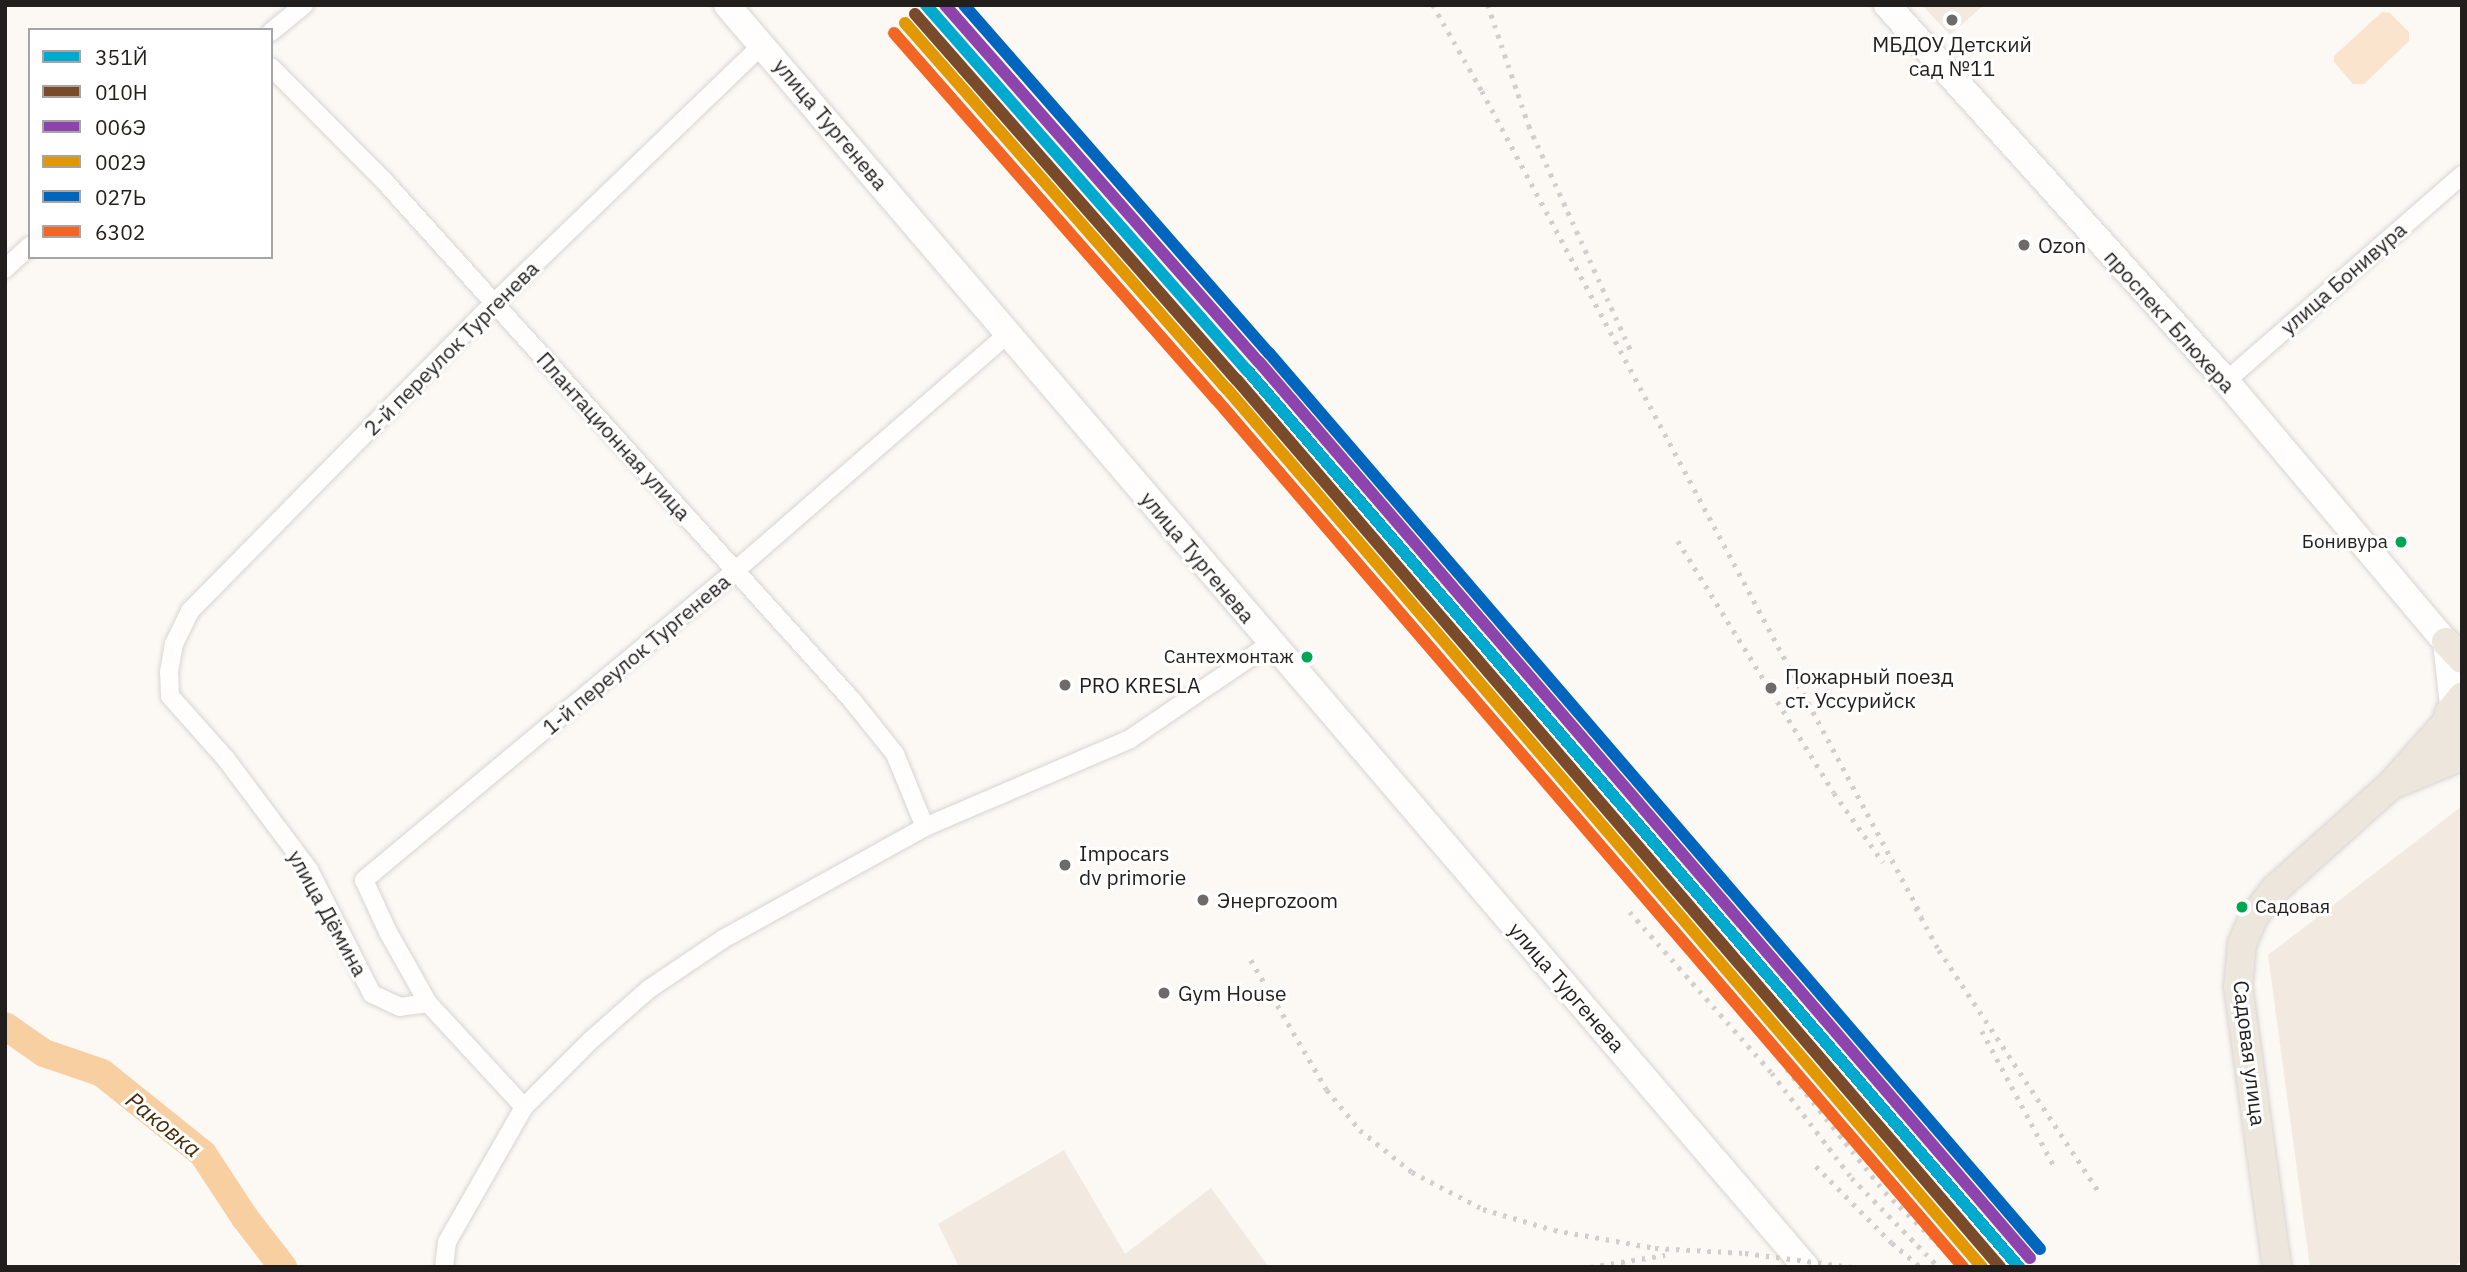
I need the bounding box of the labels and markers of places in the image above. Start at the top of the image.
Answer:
marker: МБДОУ Детский сад №11 [1944,12,1960,28]
place label: МБДОУ Детский сад №11 [1872,31,2032,81]
place label: Ozon [2038,232,2086,258]
marker: Ozon [2016,237,2032,253]
place label: Бонивура [2302,531,2388,553]
marker: Бонивура [2394,535,2408,549]
place label: Сантехмонтаж [1164,646,1294,668]
marker: Сантехмонтаж [1300,650,1314,664]
place label: Пожарный поезд ст. Уссурийск [1785,663,1954,713]
place label: PRO KRESLA [1079,672,1200,698]
marker: PRO KRESLA [1057,677,1073,693]
marker: Пожарный поезд ст. Уссурийск [1763,680,1779,696]
place label: Impocars dv primorie [1079,840,1186,890]
marker: Impocars dv primorie [1057,857,1073,873]
place label: Энергоzoom [1217,887,1338,913]
marker: Энергоzoom [1195,892,1211,908]
place label: Садовая [2255,896,2330,918]
marker: Садовая [2235,900,2249,914]
place label: Gym House [1178,980,1287,1006]
marker: Gym House [1156,985,1172,1001]

